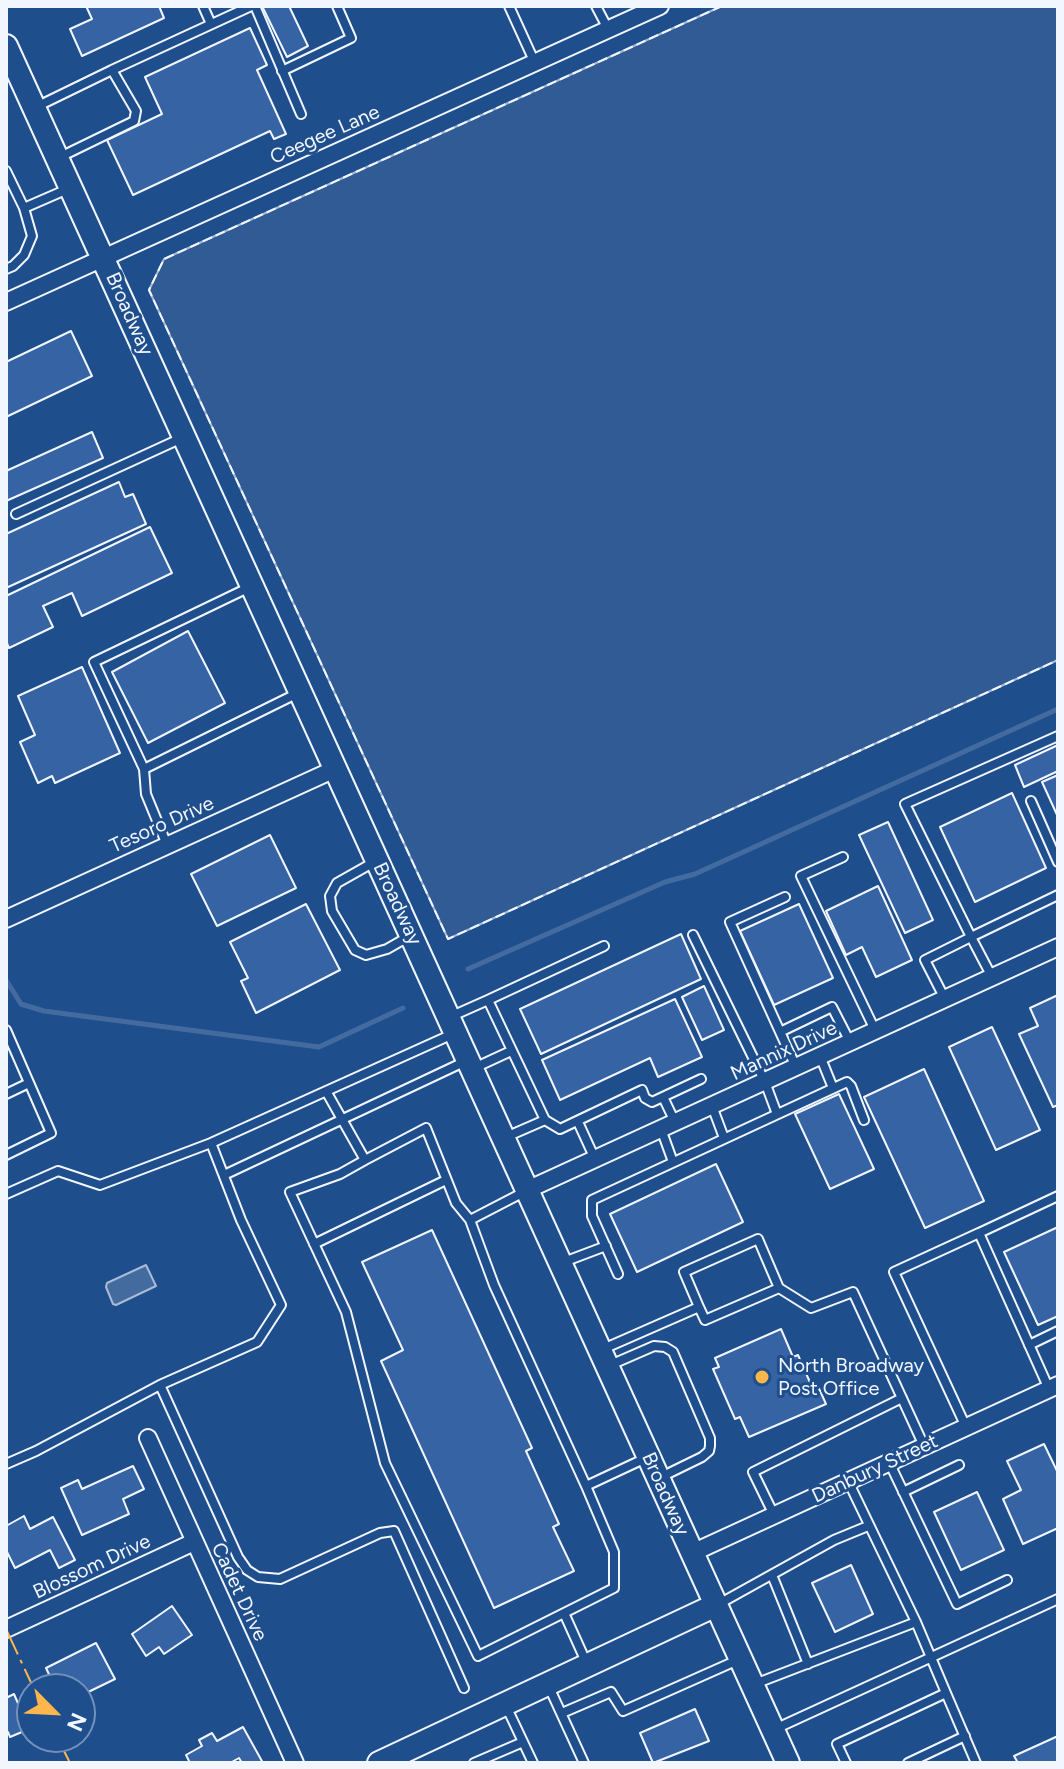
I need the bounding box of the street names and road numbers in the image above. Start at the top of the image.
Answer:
street label: Ceegee Lane [266,100,384,170]
street label: Broadway [100,269,158,359]
street label: Tesoro Drive [106,791,218,859]
street label: Broadway [367,859,427,949]
street label: Mannix Drive [727,1016,841,1086]
street label: Danbury Street [808,1429,942,1509]
street label: Broadway [636,1449,694,1539]
street label: Blossom Drive [30,1529,154,1605]
street label: Cadet Drive [206,1539,272,1645]

